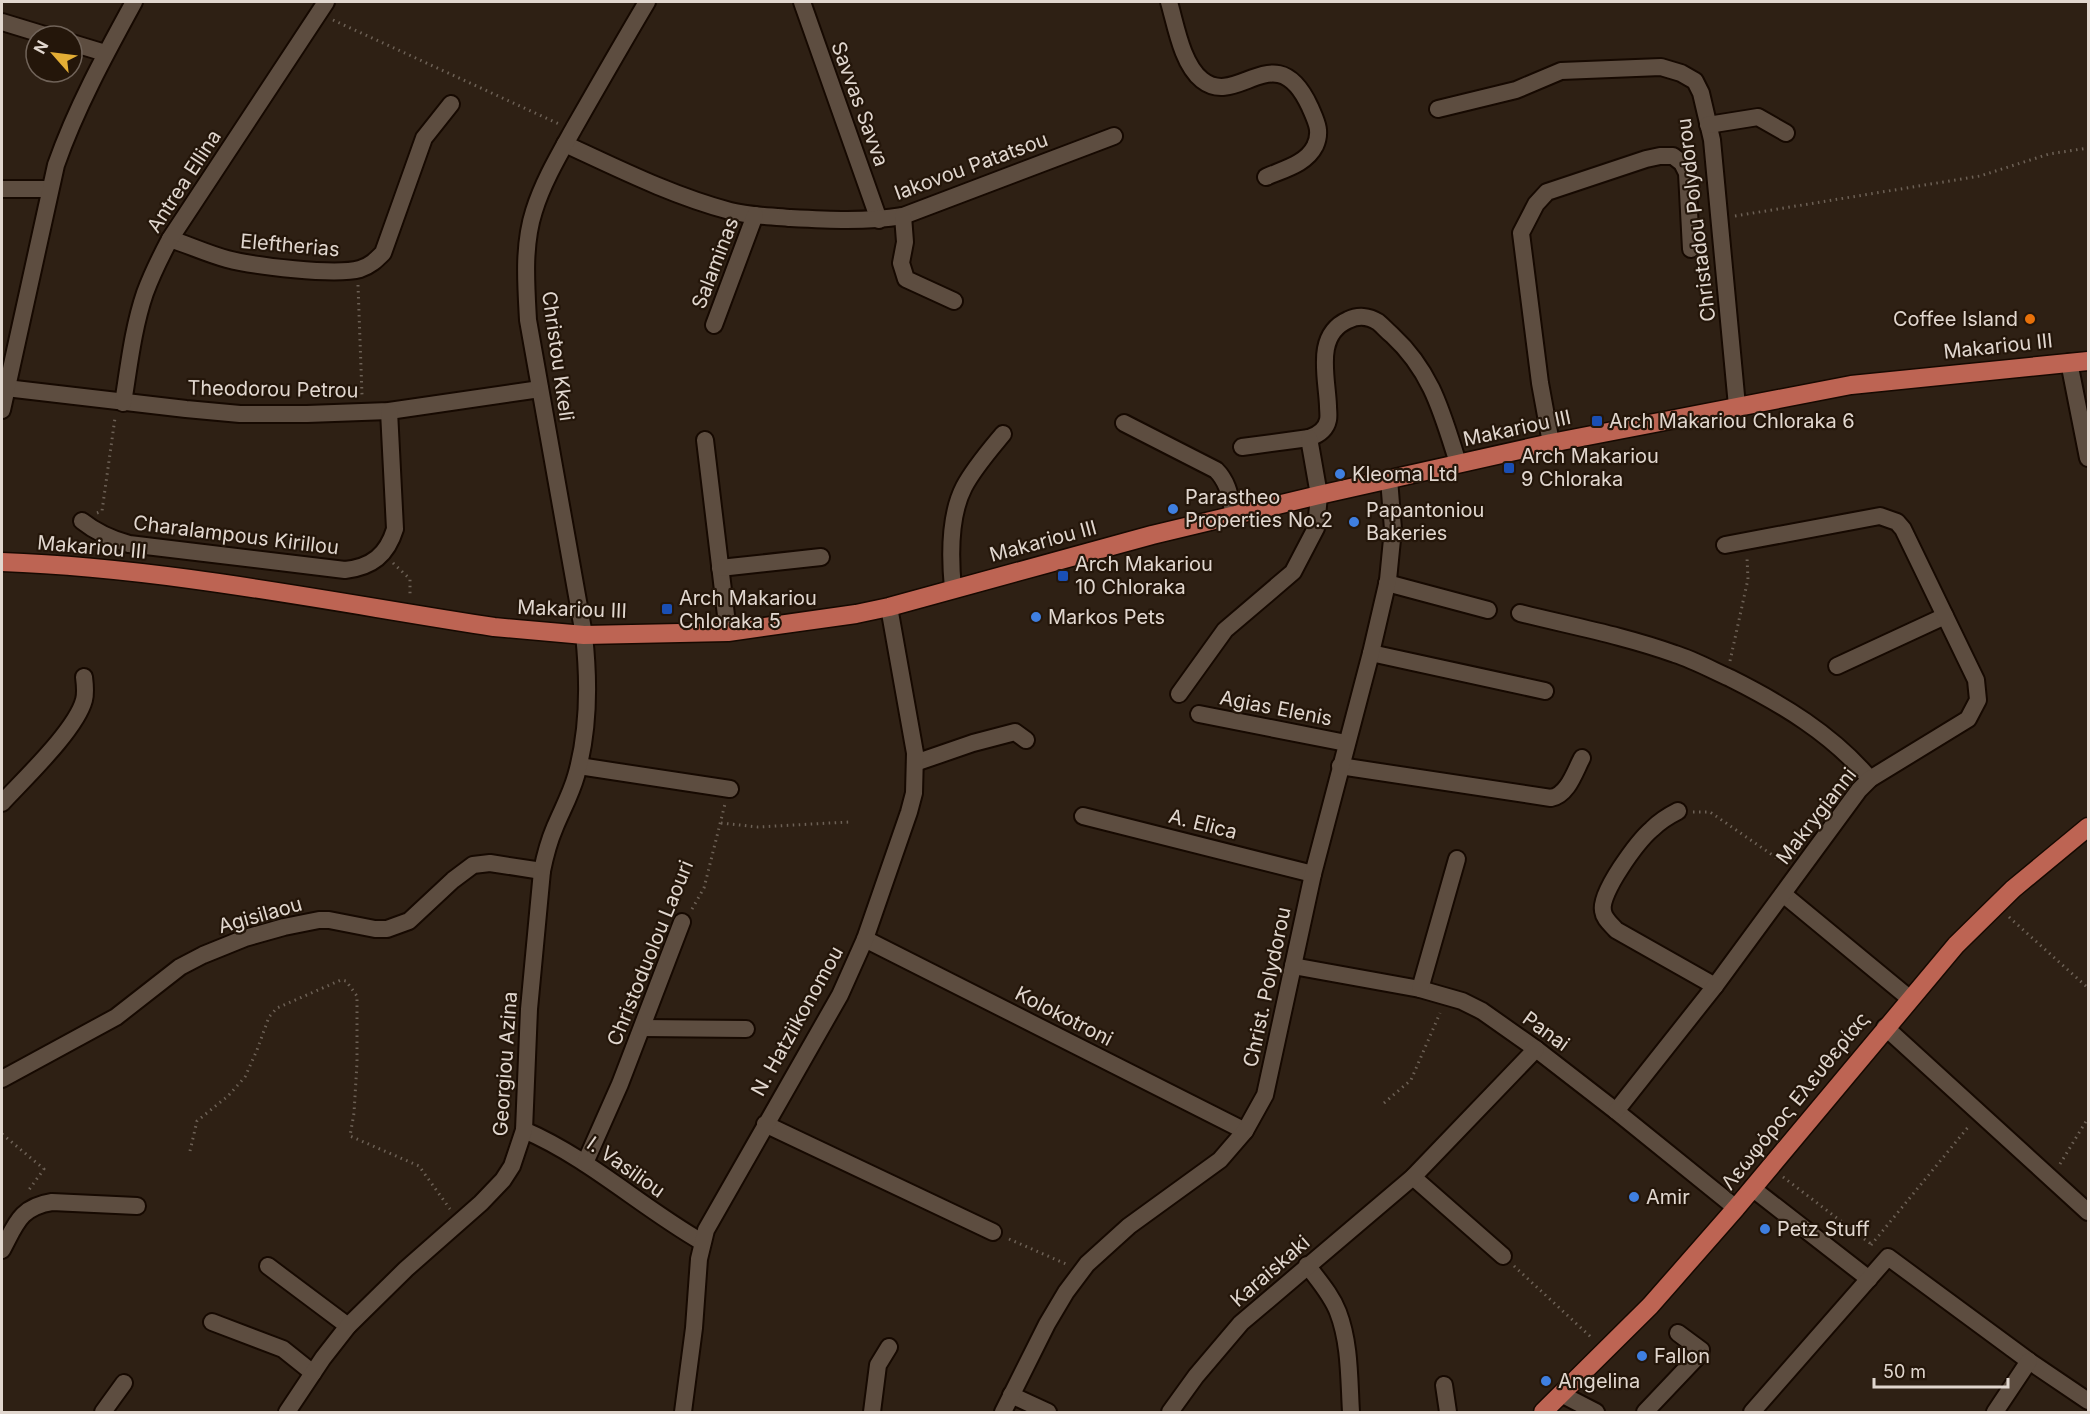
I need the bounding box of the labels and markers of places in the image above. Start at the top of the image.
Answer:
place label: Coffee Island [1893,307,2018,331]
marker: Coffee Island [2023,312,2037,326]
place label: Arch Makariou Chloraka 6 [1609,409,1855,433]
marker: Arch Makariou Chloraka 6 [1590,414,1604,428]
place label: Arch Makariou 9 Chloraka [1521,444,1659,491]
marker: Arch Makariou 9 Chloraka [1502,461,1516,475]
place label: Kleoma Ltd [1352,462,1458,486]
marker: Kleoma Ltd [1333,467,1347,481]
place label: Parastheo Properties No.2 [1185,485,1333,532]
place label: Papantoniou Bakeries [1366,498,1484,545]
marker: Parastheo Properties No.2 [1166,502,1180,516]
marker: Papantoniou Bakeries [1347,515,1361,529]
place label: Arch Makariou 10 Chloraka [1075,552,1213,599]
marker: Arch Makariou 10 Chloraka [1056,569,1070,583]
place label: Arch Makariou Chloraka 5 [679,586,817,633]
marker: Arch Makariou Chloraka 5 [660,602,674,616]
place label: Markos Pets [1048,605,1165,629]
marker: Markos Pets [1029,610,1043,624]
place label: Amir [1646,1185,1690,1209]
marker: Amir [1627,1190,1641,1204]
place label: Petz Stuff [1777,1217,1870,1241]
marker: Petz Stuff [1758,1222,1772,1236]
place label: Fallon [1654,1344,1710,1368]
marker: Fallon [1635,1349,1649,1363]
place label: Angelina [1558,1369,1640,1393]
marker: Angelina [1539,1374,1553,1388]

